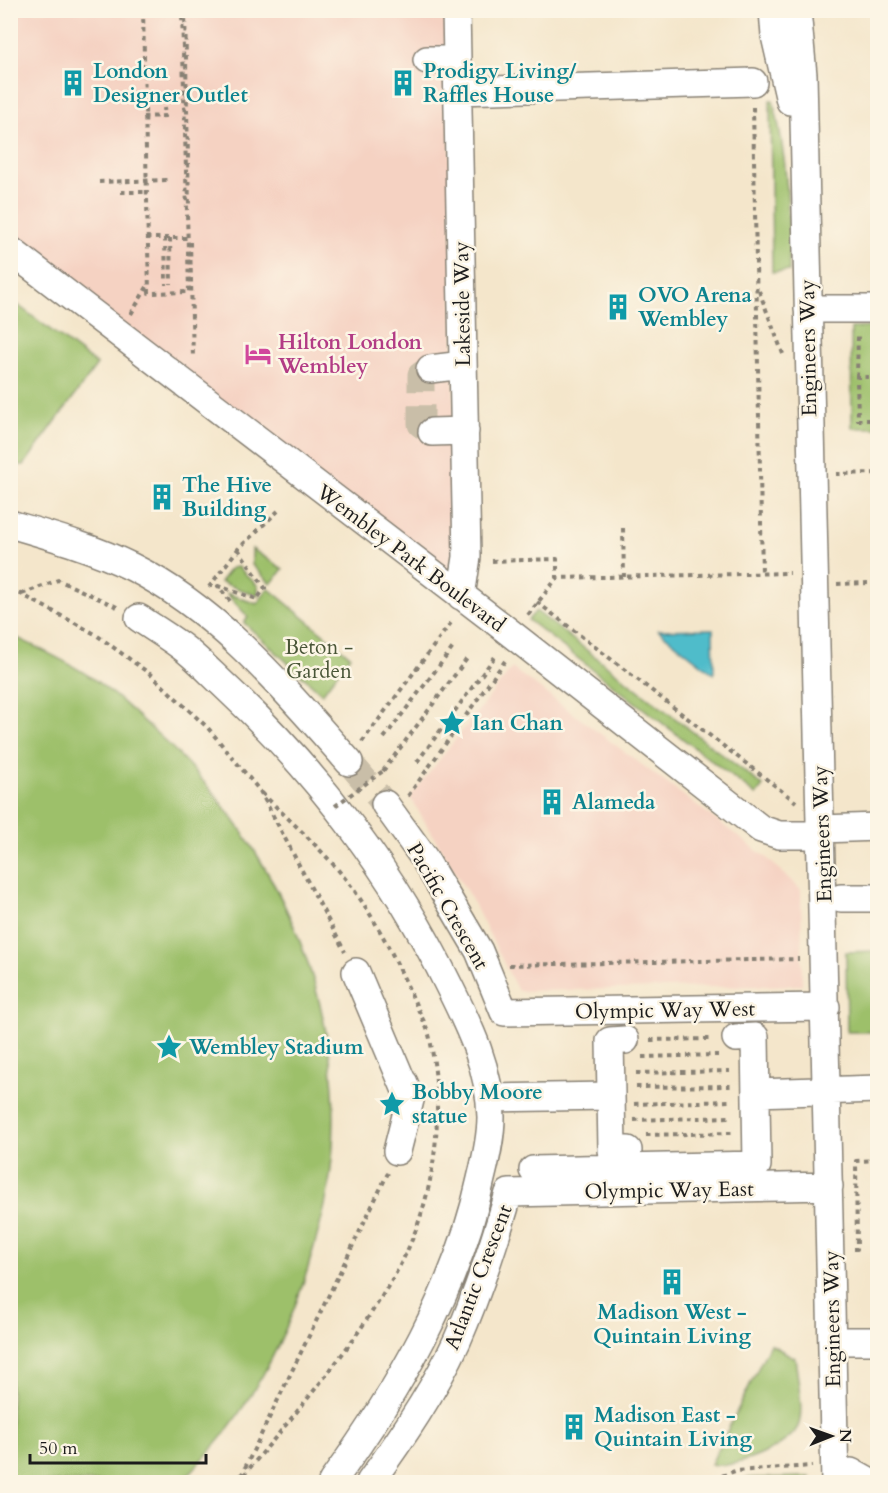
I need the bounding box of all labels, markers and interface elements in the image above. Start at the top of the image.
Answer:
place label: London Designer Outlet [93,57,248,110]
place label: Prodigy Living/ Raffles House [423,57,577,110]
building icon: London Designer Outlet [58,68,88,98]
building icon: Prodigy Living/ Raffles House [388,68,418,98]
street label: Lakeside Way [447,241,478,367]
street label: Engineers Way [793,279,824,417]
place label: OVO Arena Wembley [637,281,753,334]
building icon: OVO Arena Wembley [603,292,633,322]
place label: Hilton London Wembley [277,328,423,381]
hotel icon: Hilton London Wembley [243,339,273,369]
place label: The Hive Building [182,471,272,524]
street label: Wembley Park Boulevard [309,477,511,639]
building icon: The Hive Building [147,482,177,512]
park label: Beton - Garden [285,633,353,686]
place icon: Ian Chan [437,708,467,738]
place label: Ian Chan [472,709,563,738]
street label: Engineers Way [806,765,839,903]
building icon: Alameda [537,787,567,817]
place label: Alameda [572,788,656,817]
street label: Pacific Crescent [400,838,496,975]
street label: Olympic Way West [575,994,756,1027]
place icon: Wembley Stadium [154,1032,184,1062]
place label: Wembley Stadium [188,1033,364,1062]
place label: Bobby Moore statue [412,1078,543,1131]
place icon: Bobby Moore statue [377,1089,407,1119]
street label: Olympic Way East [584,1175,754,1206]
street label: Atlantic Crescent [437,1200,520,1354]
street label: Engineers Way [817,1250,848,1388]
building icon: Madison West - Quintain Living [657,1267,687,1297]
place label: Madison West - Quintain Living [593,1298,752,1351]
place label: Madison East - Quintain Living [594,1401,753,1454]
north arrow [801,1406,861,1466]
building icon: Madison East - Quintain Living [559,1412,589,1442]
scale bar [30,1427,206,1465]
text: N [834,1429,856,1443]
text: 50 m [39,1436,78,1461]

